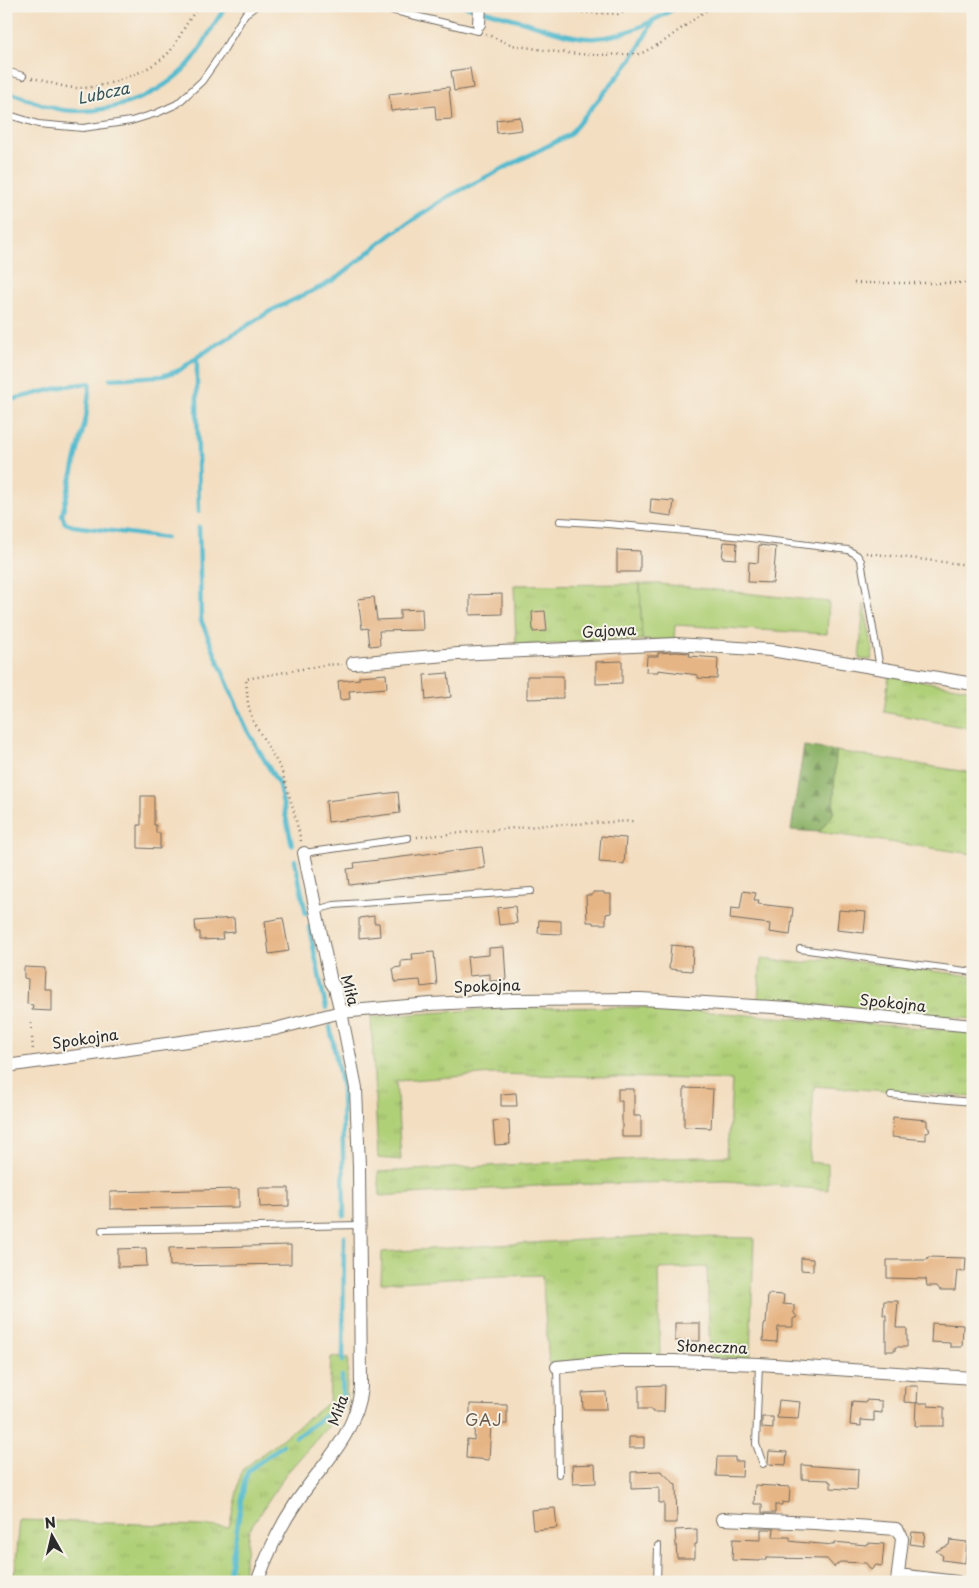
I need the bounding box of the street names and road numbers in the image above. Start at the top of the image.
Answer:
street label: Gajowa [581,617,637,643]
street label: Miła [336,972,366,1009]
street label: Spokojna [453,972,521,998]
street label: Spokojna [859,987,928,1017]
street label: Spokojna [50,1022,120,1054]
street label: Słoneczna [676,1333,749,1359]
street label: Miła [321,1391,353,1429]

